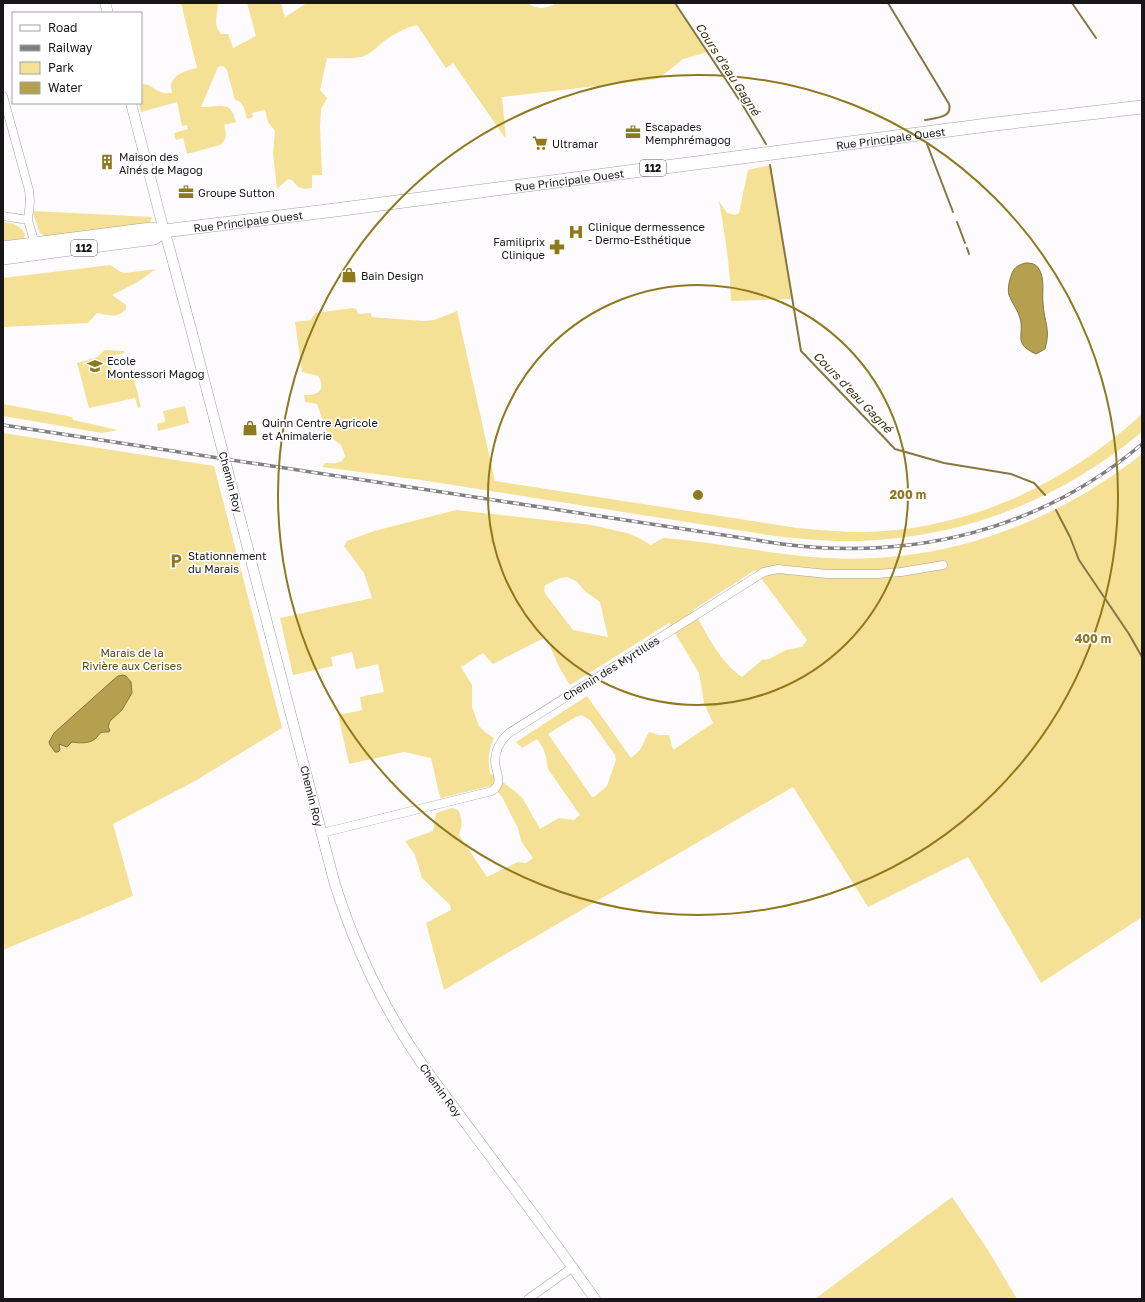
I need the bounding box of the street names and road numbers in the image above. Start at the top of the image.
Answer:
street label: Rue Principale Ouest [835,124,946,151]
road number: 112 [640,160,666,176]
street label: Rue Principale Ouest [514,166,625,193]
street label: Rue Principale Ouest [193,208,303,234]
road number: 112 [71,240,97,256]
street label: Chemin Roy [217,450,245,514]
street label: Chemin des Myrtilles [560,633,662,703]
street label: Chemin Roy [298,764,326,828]
street label: Chemin Roy [417,1061,465,1119]

